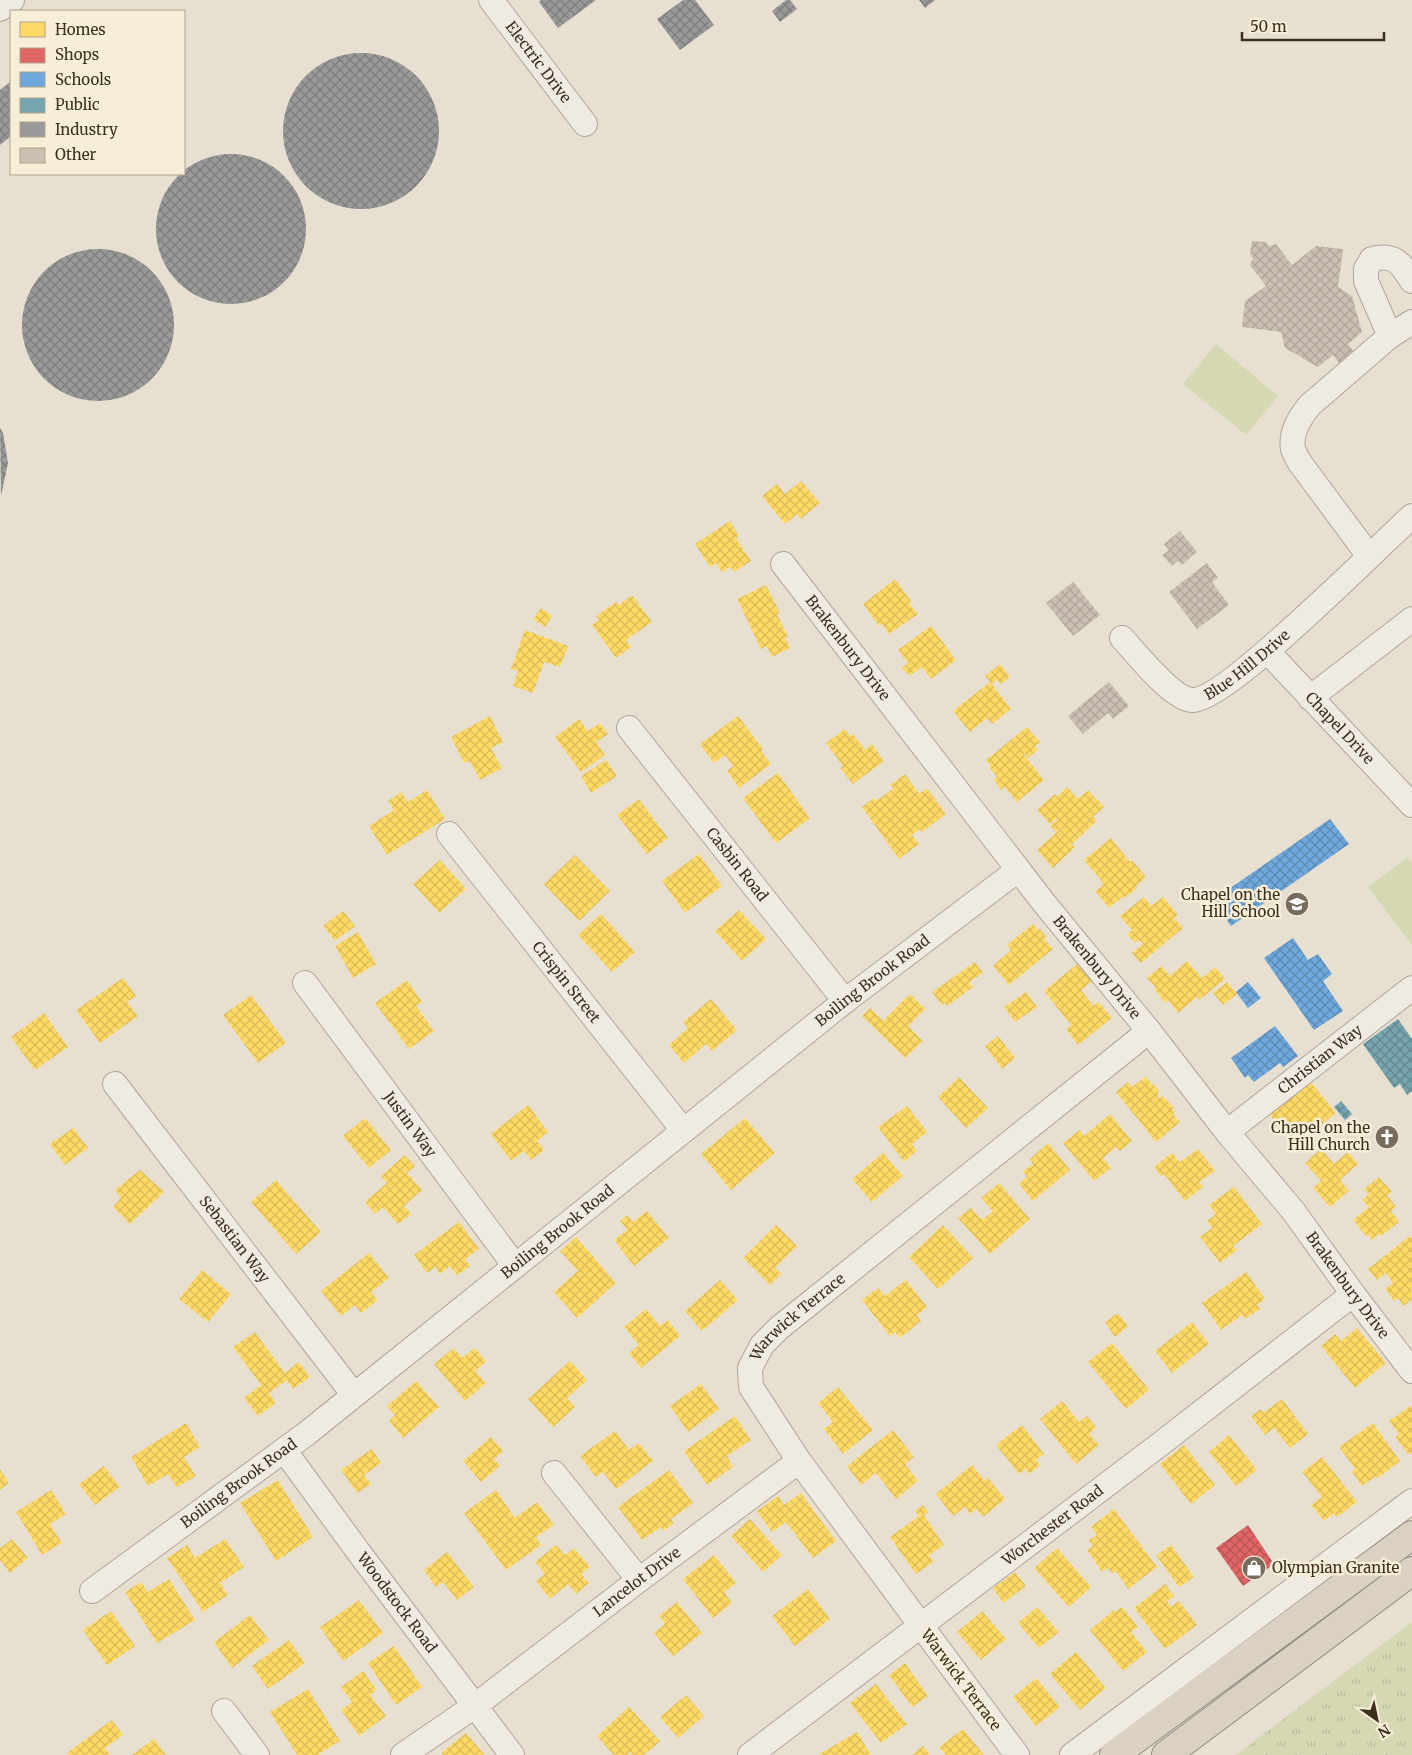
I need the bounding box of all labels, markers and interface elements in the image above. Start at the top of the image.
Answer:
legend [10,10,185,175]
scale bar [1242,10,1384,42]
street label: Electric Drive [501,17,576,107]
text: 50 m [1250,17,1287,36]
text: Homes [55,20,106,39]
text: Shops [55,45,99,64]
text: Schools [55,70,111,89]
text: Public [55,95,100,114]
text: Industry [55,120,118,139]
text: Other [55,145,97,164]
street label: Brakenbury Drive [801,591,895,704]
street label: Blue Hill Drive [1201,625,1294,704]
street label: Chapel Drive [1301,688,1379,768]
street label: Casbin Road [702,823,772,905]
place label: Chapel on the Hill School [1181,885,1280,921]
school or university icon: Chapel on the Hill School [1284,891,1310,917]
street label: Brakenbury Drive [1049,911,1145,1023]
street label: Boiling Brook Road [811,930,933,1030]
street label: Crispin Street [528,937,605,1027]
street label: Christian Way [1274,1020,1366,1098]
street label: Justin Way [379,1087,441,1161]
place label: Chapel on the Hill Church [1271,1118,1370,1154]
church icon: Chapel on the Hill Church [1374,1124,1400,1150]
street label: Boiling Brook Road [497,1180,618,1283]
street label: Sebastian Way [195,1192,274,1287]
street label: Brakenbury Drive [1302,1228,1394,1342]
street label: Warwick Terrace [745,1269,849,1364]
street label: Boiling Brook Road [177,1434,300,1532]
street label: Worchester Road [997,1481,1107,1570]
street label: Lancelot Drive [589,1542,684,1621]
street label: Woodstock Road [353,1548,441,1656]
shop icon: Olympian Granite [1241,1555,1267,1581]
place label: Olympian Granite [1272,1558,1399,1577]
street label: Warwick Terrace [916,1624,1006,1734]
north arrow [1352,1695,1402,1745]
text: N [1375,1720,1394,1741]

